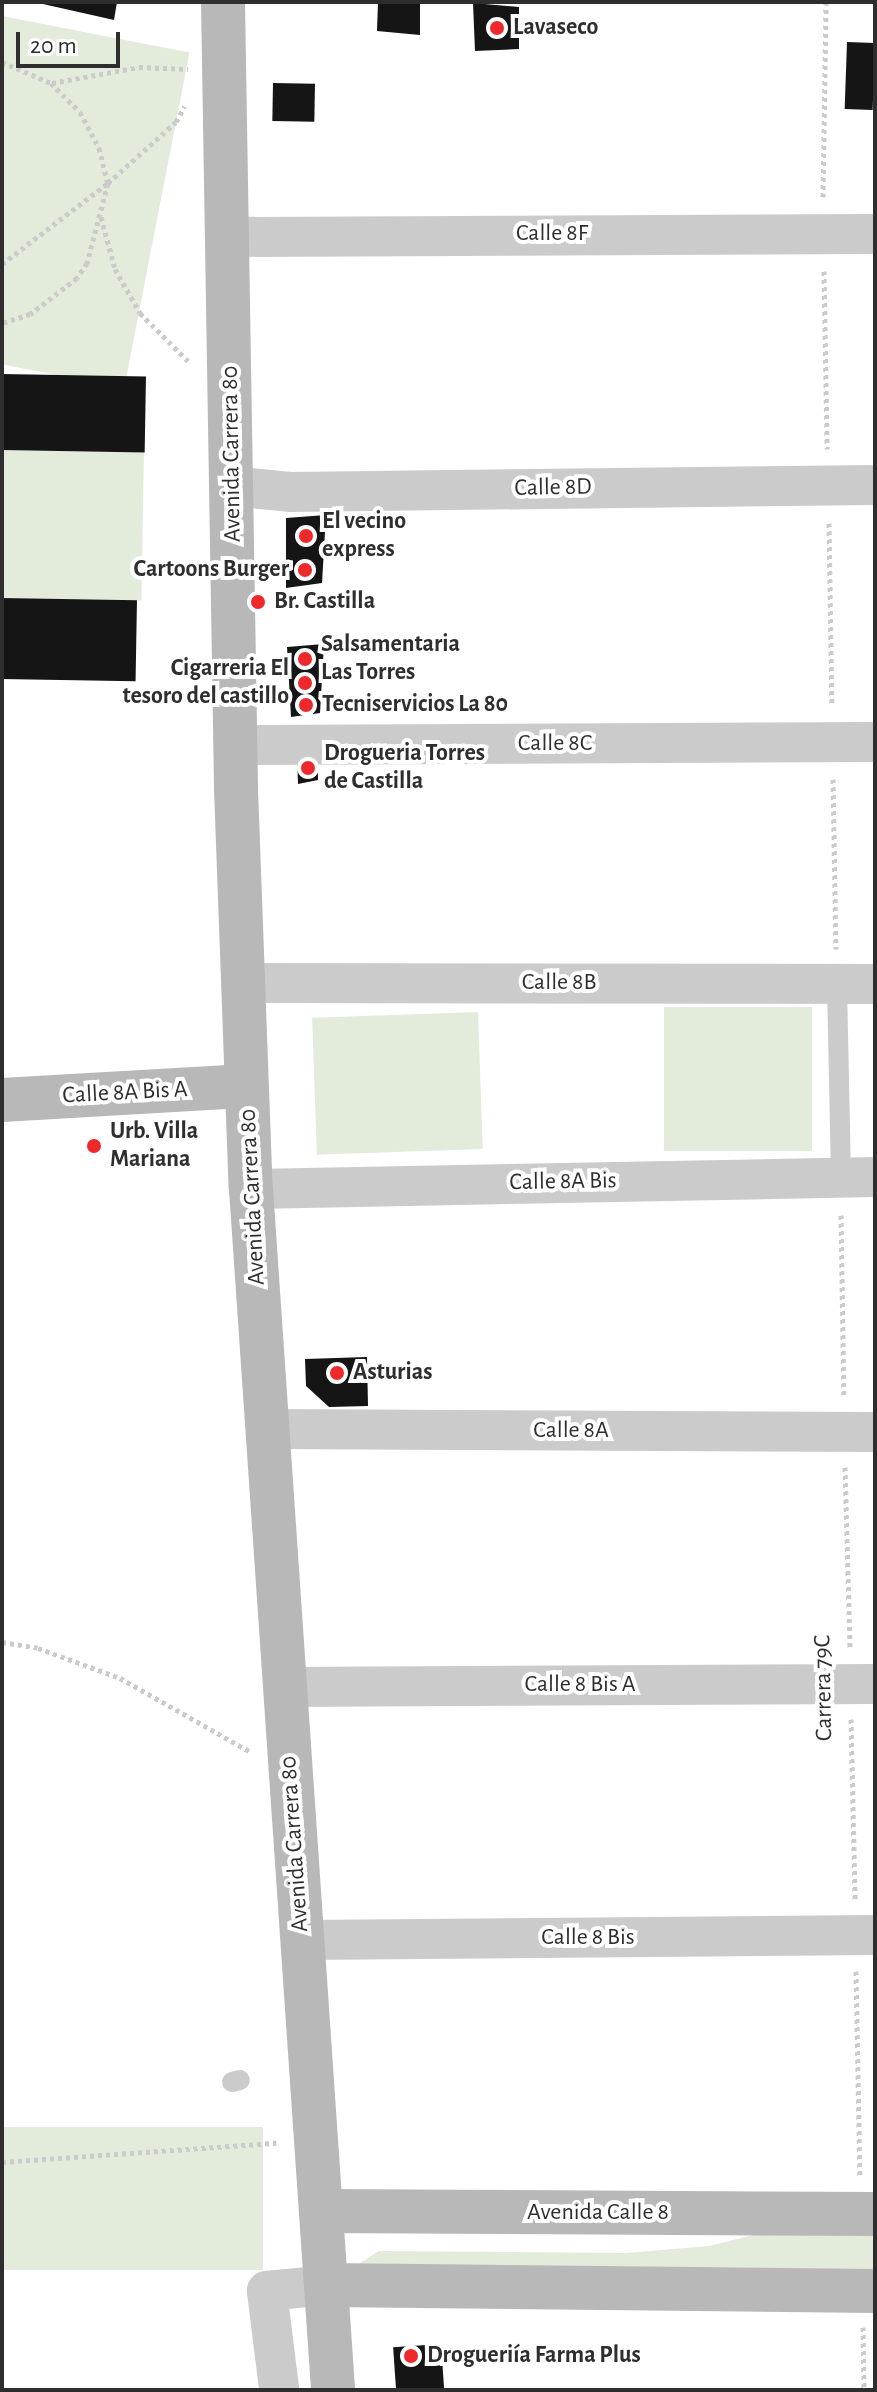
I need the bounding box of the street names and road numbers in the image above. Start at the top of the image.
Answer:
street label: Calle 8F [516,220,588,248]
street label: Avenida Carrera 80 [216,366,248,542]
street label: Calle 8D [514,473,592,503]
street label: Calle 8C [518,730,592,758]
street label: Calle 8B [522,969,596,997]
street label: Calle 8A Bis A [62,1075,188,1111]
street label: Avenida Carrera 80 [234,1108,272,1286]
street label: Calle 8A Bis [509,1167,617,1197]
street label: Calle 8A [533,1417,609,1445]
street label: Carrera 79C [809,1635,839,1741]
street label: Calle 8 Bis A [524,1671,636,1699]
street label: Avenida Carrera 80 [274,1755,316,1933]
street label: Calle 8 Bis [541,1924,635,1952]
street label: Avenida Calle 8 [527,2199,669,2227]

